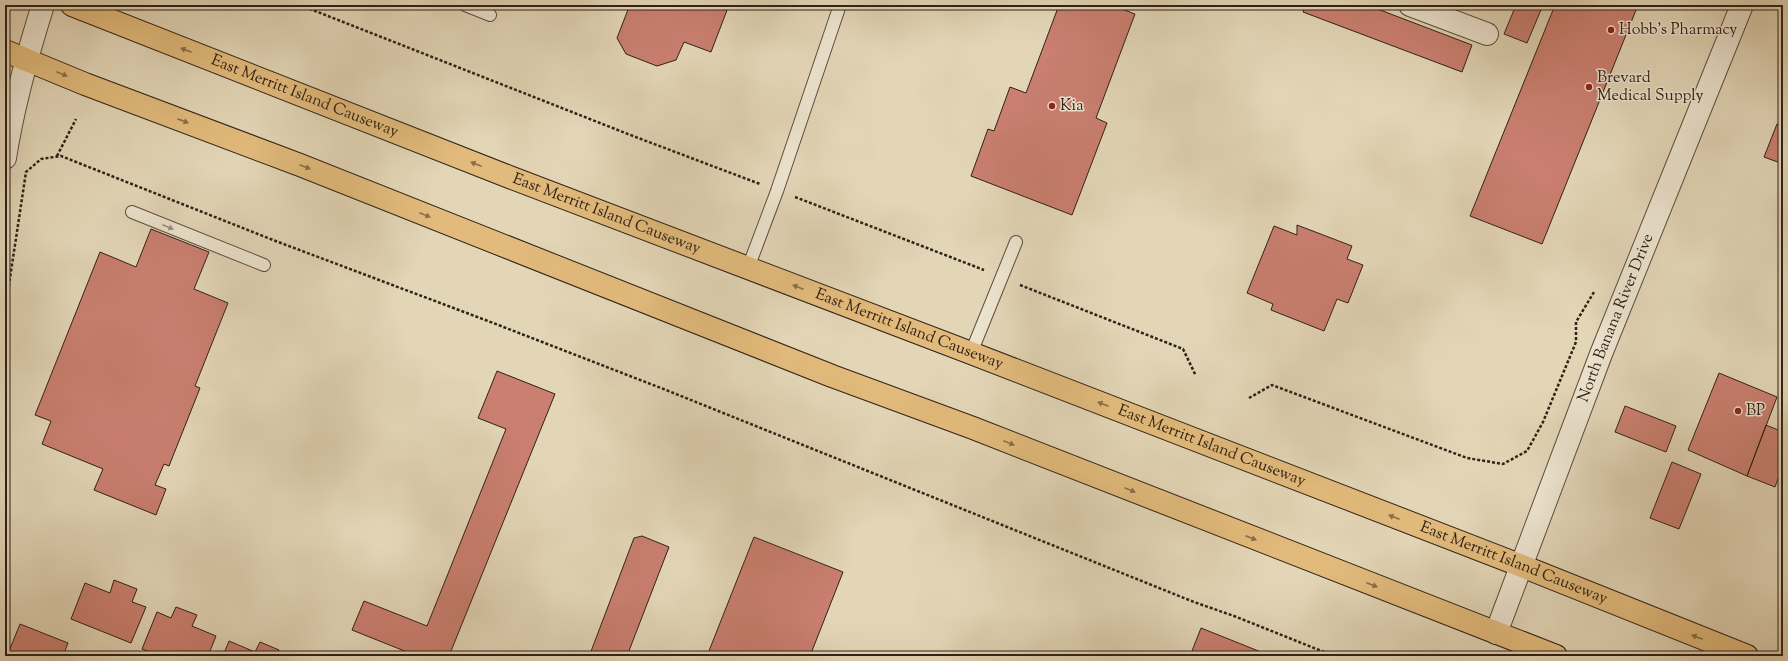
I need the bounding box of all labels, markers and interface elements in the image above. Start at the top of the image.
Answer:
place label: Hobb's Pharmacy [1619,19,1737,42]
marker: Hobb's Pharmacy [1606,25,1616,35]
one-way arrow [179,46,191,52]
street label: East Merritt Island Causeway [207,49,402,144]
place label: Brevard Medical Supply [1597,67,1703,108]
one-way arrow [56,72,68,78]
marker: Brevard Medical Supply [1584,82,1594,92]
place label: Kia [1060,95,1084,118]
marker: Kia [1047,101,1057,111]
one-way arrow [177,118,189,124]
one-way arrow [469,160,481,166]
one-way arrow [299,164,311,170]
street label: East Merritt Island Causeway [509,168,704,260]
one-way arrow [420,212,432,218]
one-way arrow [163,224,175,230]
street label: North Banana River Drive [1572,230,1660,406]
street label: East Merritt Island Causeway [812,283,1007,376]
one-way arrow [792,284,804,290]
street label: East Merritt Island Causeway [1114,399,1309,493]
place label: BP [1746,400,1765,423]
one-way arrow [1096,401,1108,407]
marker: BP [1733,406,1743,416]
one-way arrow [1003,440,1015,446]
one-way arrow [1124,488,1136,494]
one-way arrow [1387,514,1399,520]
street label: East Merritt Island Causeway [1416,516,1611,611]
one-way arrow [1245,535,1256,541]
one-way arrow [1366,583,1378,589]
one-way arrow [1691,634,1703,640]

